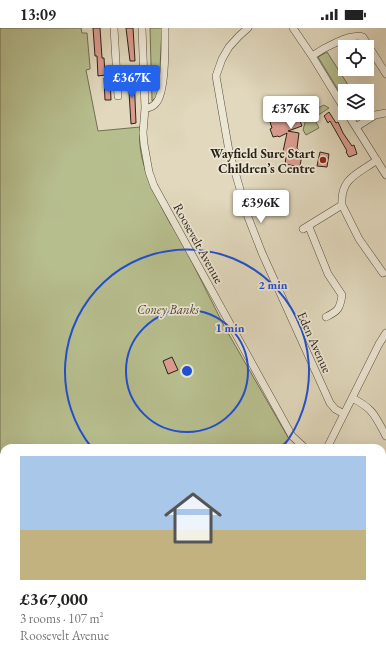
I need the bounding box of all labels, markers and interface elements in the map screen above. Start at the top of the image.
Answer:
text: 13:09 [20,5,56,24]
map controls [338,40,374,120]
button: locate [338,40,374,76]
pin: £367K [104,65,160,99]
text: £367K [113,69,151,86]
button: layers [338,84,374,120]
pin: £376K [263,96,319,130]
text: £376K [272,100,310,117]
place label: Wayfield Sure Start Children’s Centre [210,145,316,177]
marker: Wayfield Sure Start Children’s Centre [318,155,328,165]
pin: £396K [233,190,289,224]
text: £396K [242,194,280,211]
street label: Roosevelt Avenue [170,200,228,286]
text: 2 min [258,277,288,293]
park label: Coney Banks [137,301,199,318]
street label: Eden Avenue [293,309,336,376]
text: 1 min [215,320,245,336]
centre of rings [180,364,194,378]
icon: home [157,482,229,554]
text: £367,000 [20,588,88,610]
text: 3 rooms · 107 m² [20,610,104,627]
text: Roosevelt Avenue [20,627,109,644]

